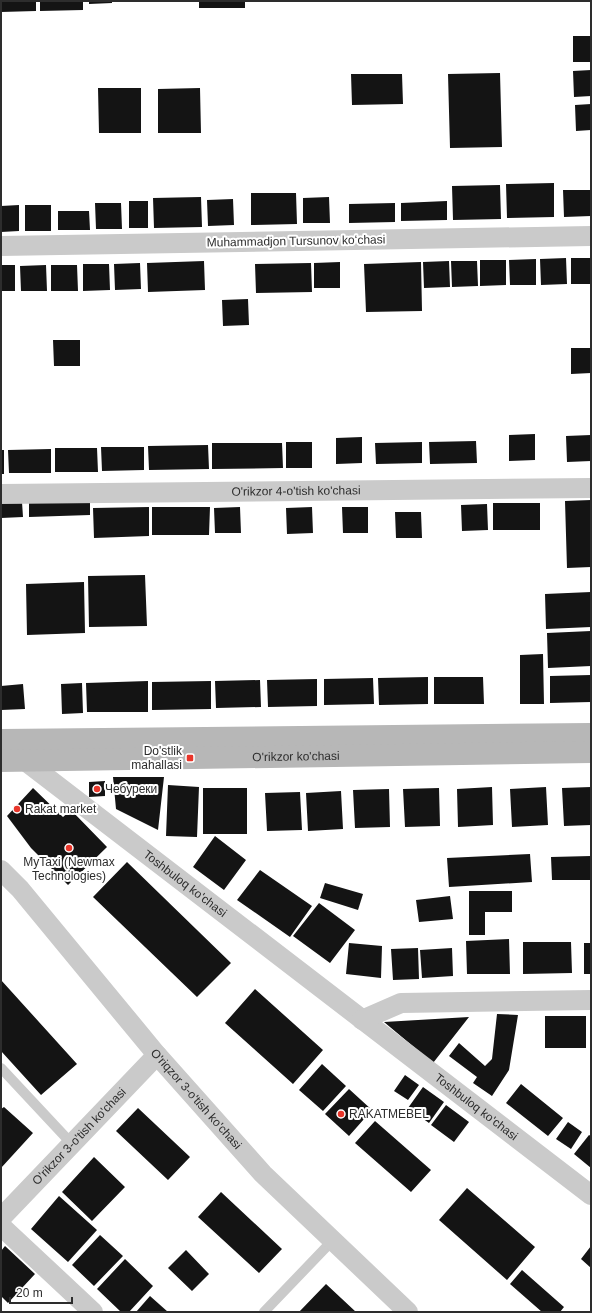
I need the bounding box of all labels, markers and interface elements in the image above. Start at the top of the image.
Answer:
street label: Muhammadjon Tursunov koʻchasi [207,232,385,250]
street label: O'rikzor 4-o'tish ko'chasi [231,483,361,499]
place label: Do'stlik mahallasi [131,744,183,772]
street label: O'rikzor ko'chasi [252,749,340,764]
marker: Do'stlik mahallasi [185,753,195,763]
place label: Чебуреки [105,782,157,796]
marker: Чебуреки [92,784,102,794]
place label: Rakat market [25,802,97,816]
marker: Rakat market [12,804,22,814]
marker: MyTaxi (Newmax Technologies) [64,843,74,853]
street label: Toshbuloq ko'chasi [141,847,229,920]
place label: MyTaxi (Newmax Technologies) [23,855,115,883]
street label: O'riqzor 3-o'tish ko'chasi [148,1046,245,1152]
street label: Toshbuloq ko'chasi [432,1071,521,1143]
street label: O'rikzor 3-o'tish ko'chasi [29,1085,129,1188]
place label: RAKATMEBEL [349,1107,429,1121]
marker: RAKATMEBEL [336,1109,346,1119]
scale bar [10,1279,72,1305]
text: 20 m [16,1286,43,1300]

